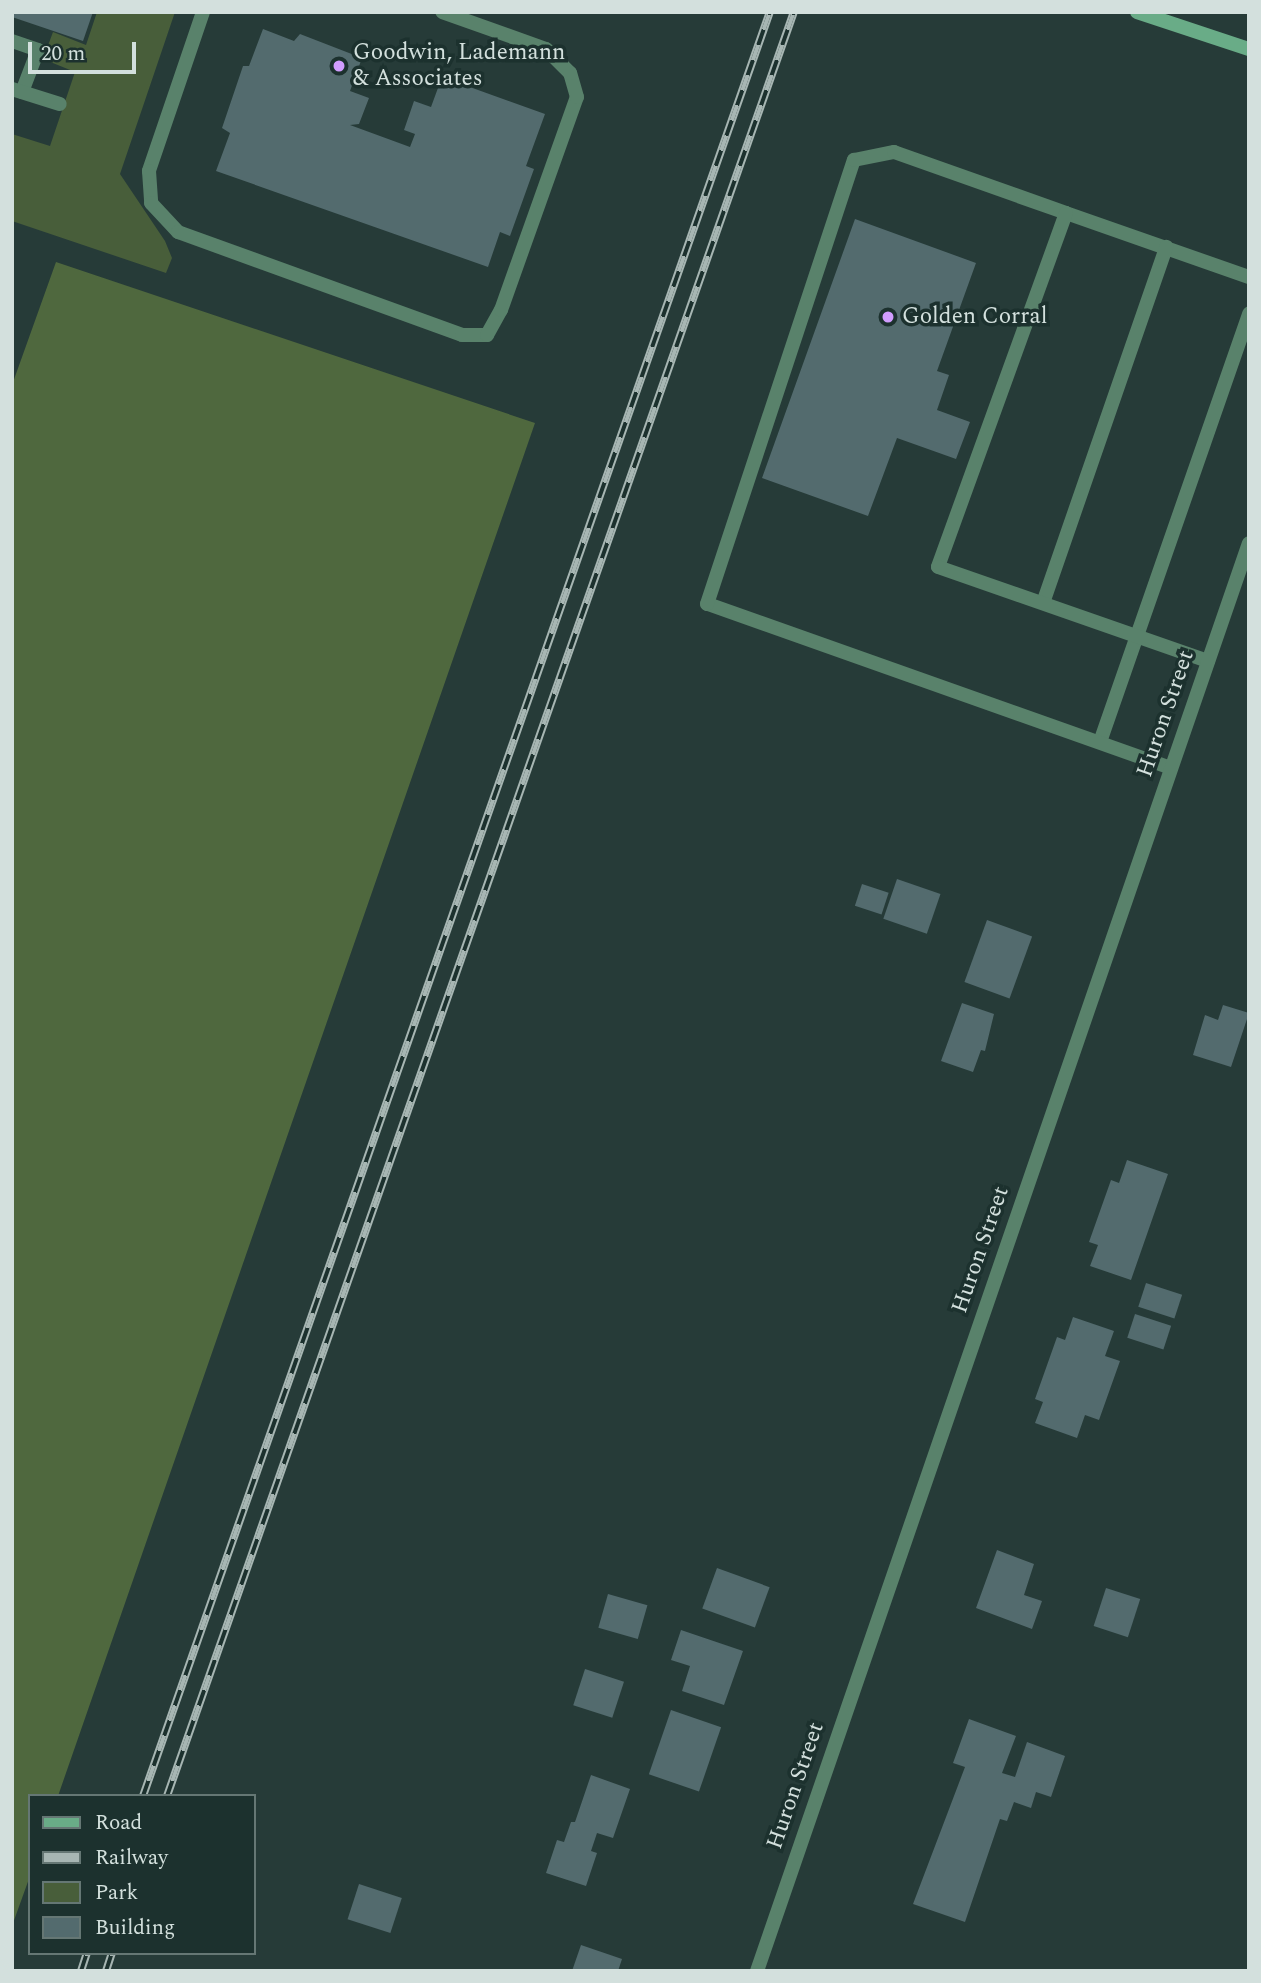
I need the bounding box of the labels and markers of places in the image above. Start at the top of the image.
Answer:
place label: Goodwin, Lademann & Associates [353,39,565,93]
marker: Goodwin, Lademann & Associates [331,58,347,74]
place label: Golden Corral [902,303,1047,331]
marker: Golden Corral [880,309,896,325]

